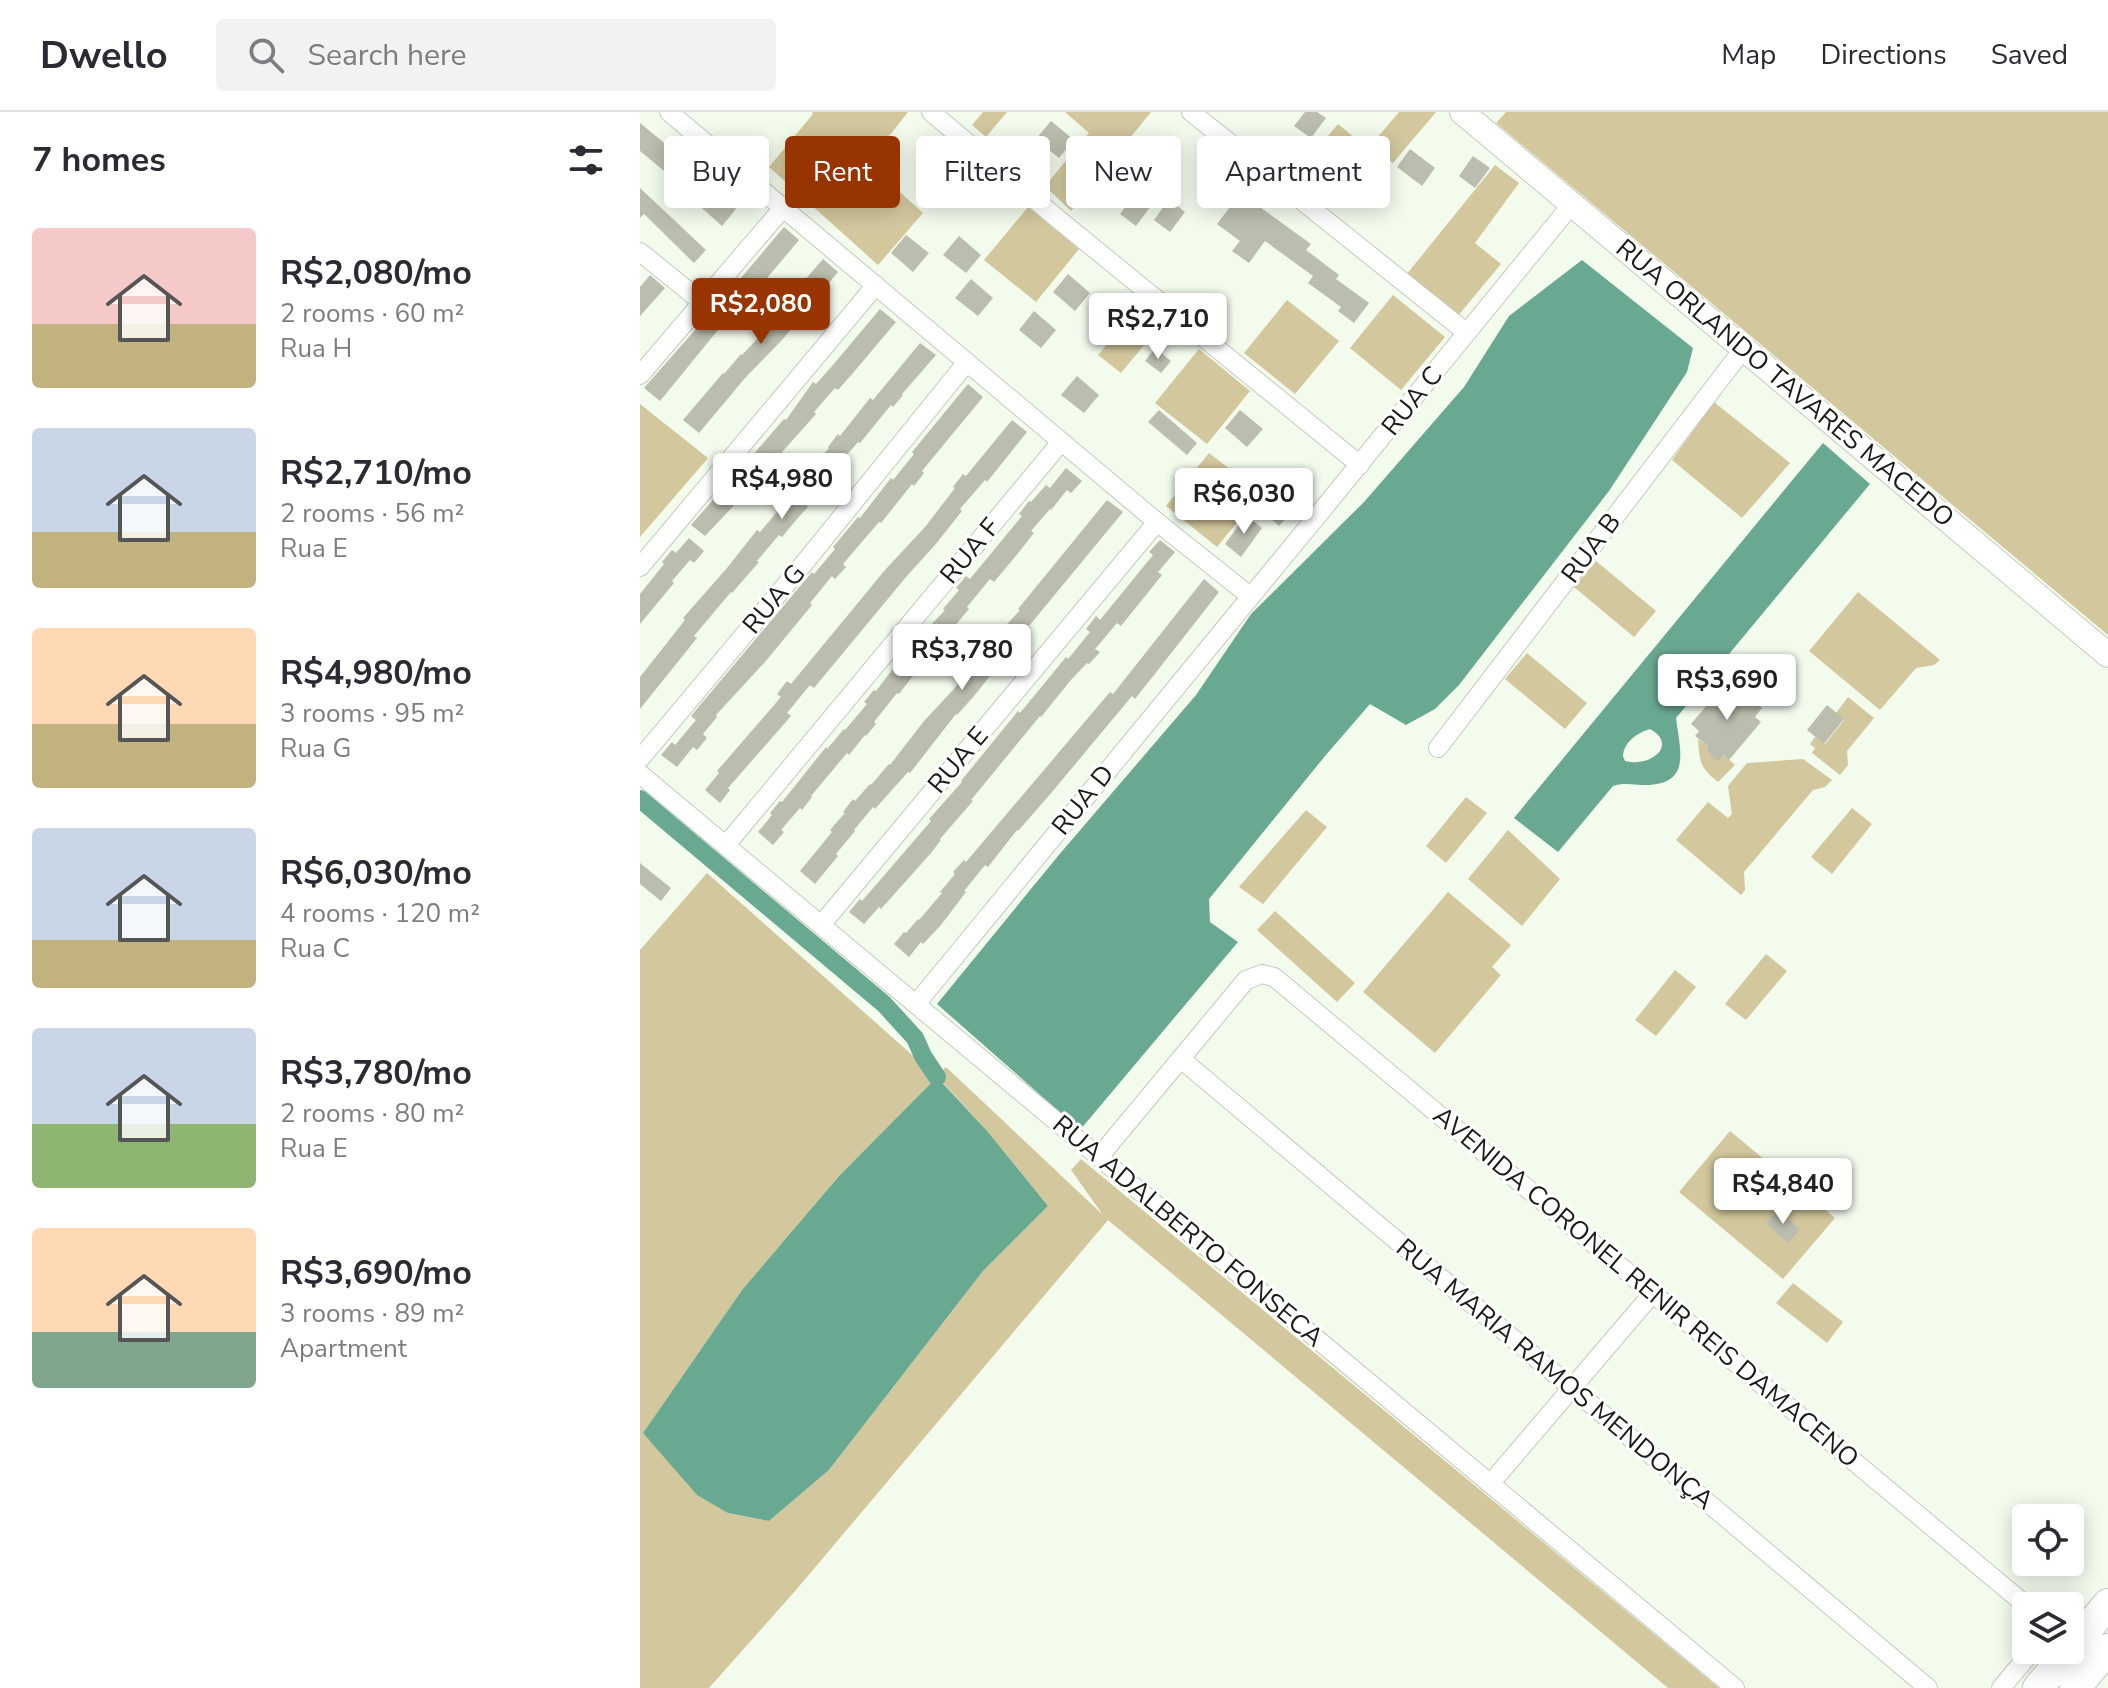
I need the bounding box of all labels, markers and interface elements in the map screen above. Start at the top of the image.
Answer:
search box [216,19,776,91]
text: Dwello [40,30,168,81]
icon: search [244,33,288,77]
text: Search here [308,35,467,76]
text: Map [1721,36,1776,74]
text: Directions [1820,36,1947,74]
text: Saved [1991,36,2068,74]
chip: Buy [664,136,769,208]
chip: Rent [785,136,900,208]
chip: Filters [916,136,1050,208]
chip: New [1066,136,1181,208]
chip: Apartment [1197,136,1390,208]
text: 7 homes [32,137,166,183]
icon: filters [564,138,608,182]
street label: RUA ORLANDO TAVARES MACEDO [1609,231,1961,535]
text: R$2,080/mo [280,250,472,296]
icon: home [96,260,192,356]
pin: R$2,080 [687,278,835,346]
text: R$2,080 [710,286,812,321]
pin: R$2,710 [1084,293,1232,361]
text: 2 rooms · 60 m² [280,296,464,331]
text: R$2,710 [1107,301,1209,336]
text: Rua H [280,331,352,366]
street label: RUA C [1373,359,1451,443]
text: R$2,710/mo [280,450,472,496]
pin: R$4,980 [708,453,856,521]
icon: home [96,460,192,556]
text: R$4,980 [731,461,833,496]
pin: R$6,030 [1170,468,1318,536]
text: R$6,030 [1193,476,1295,511]
text: 2 rooms · 56 m² [280,496,464,531]
street label: RUA B [1553,506,1629,590]
street label: RUA F [932,511,1008,591]
text: Rua E [280,531,348,566]
street label: RUA G [735,557,813,641]
pin: R$3,780 [888,624,1036,692]
text: R$3,780 [911,632,1013,667]
text: R$4,980/mo [280,650,472,696]
pin: R$3,690 [1653,654,1801,722]
icon: home [96,660,192,756]
text: R$3,690 [1676,662,1778,697]
text: 3 rooms · 95 m² [280,696,464,731]
street label: RUA E [920,719,996,801]
text: Rua G [280,731,351,766]
street label: RUA D [1044,757,1122,843]
text: R$6,030/mo [280,850,472,896]
icon: home [96,860,192,956]
text: 4 rooms · 120 m² [280,896,480,931]
text: Rua C [280,931,350,966]
text: R$3,780/mo [280,1050,472,1096]
icon: home [96,1060,192,1156]
text: 2 rooms · 80 m² [280,1096,464,1131]
street label: AVENIDA CORONEL RENIR REIS DAMACENO [1426,1098,1866,1476]
street label: RUA ADALBERTO FONSECA [1045,1107,1331,1355]
text: Rua E [280,1131,348,1166]
pin: R$4,840 [1709,1158,1857,1226]
text: R$4,840 [1732,1166,1834,1201]
street label: RUA MARIA RAMOS MENDONÇA [1389,1231,1721,1517]
text: R$3,690/mo [280,1250,472,1296]
icon: home [96,1260,192,1356]
text: 3 rooms · 89 m² [280,1296,464,1331]
text: Apartment [280,1331,407,1366]
map controls [2012,1504,2084,1664]
button: locate [2012,1504,2084,1576]
button: layers [2012,1592,2084,1664]

